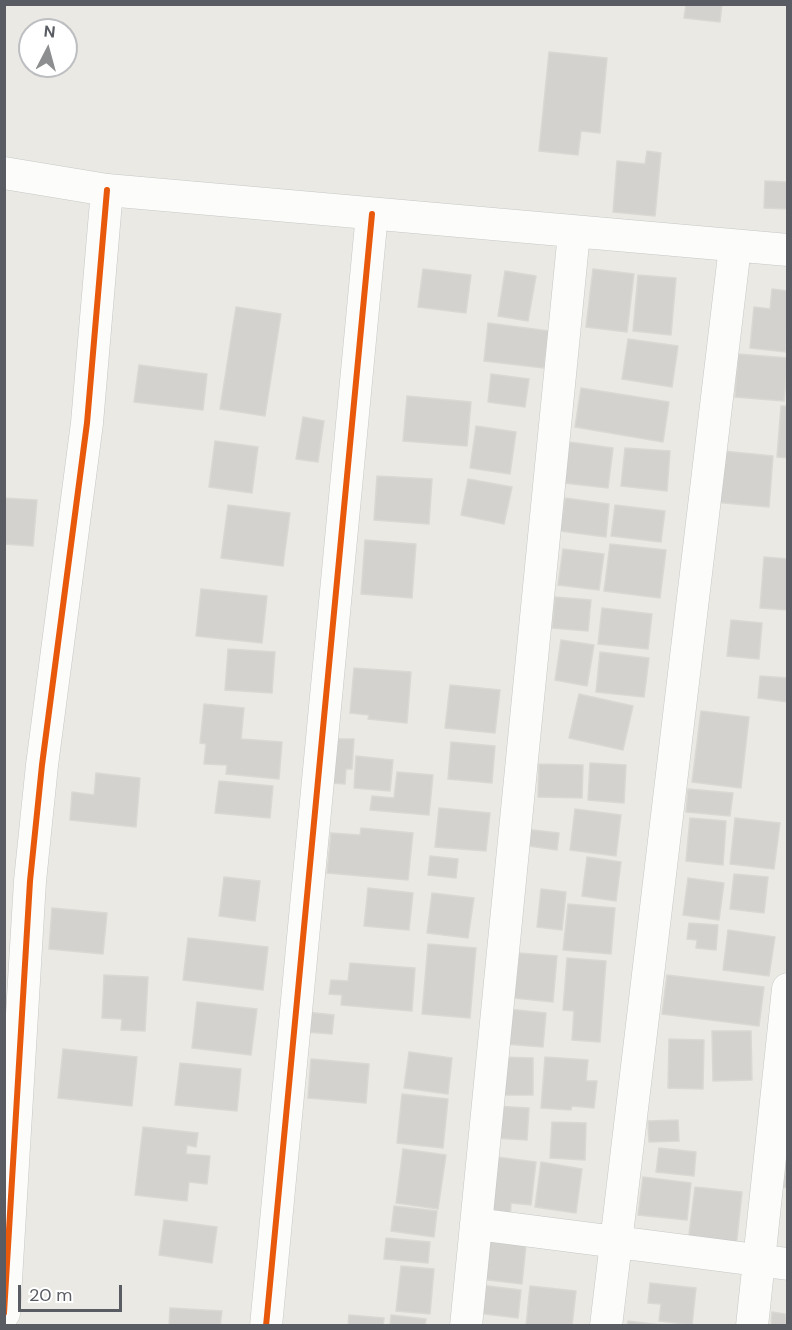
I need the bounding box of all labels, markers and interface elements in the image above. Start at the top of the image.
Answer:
north arrow [18,18,78,78]
text: N [43,21,57,43]
scale bar [21,1273,124,1311]
text: 20 m [29,1283,72,1307]

